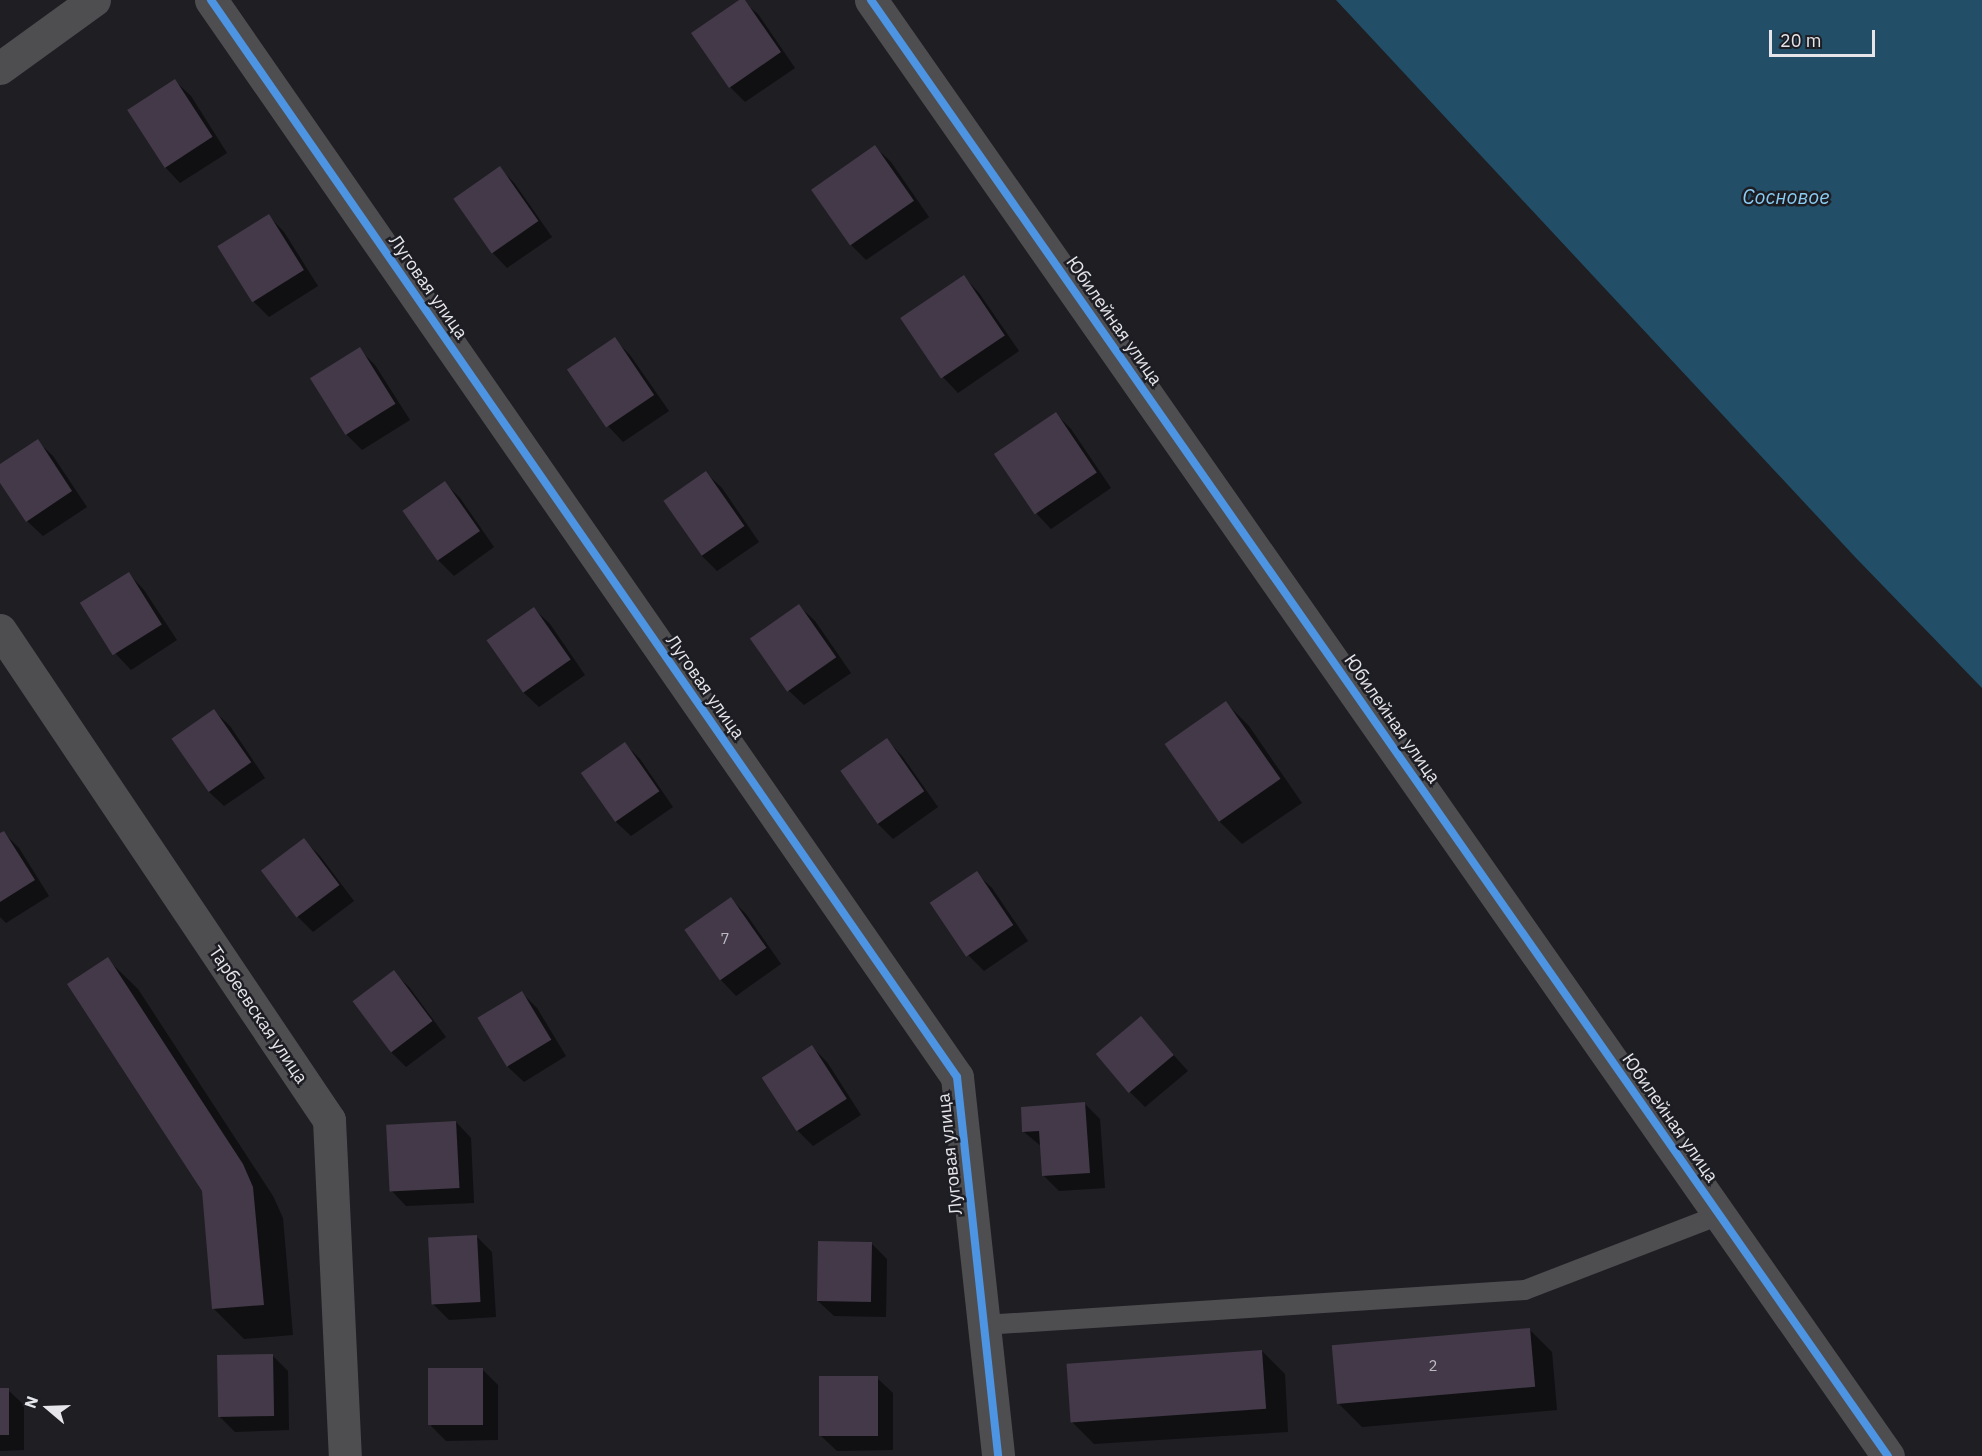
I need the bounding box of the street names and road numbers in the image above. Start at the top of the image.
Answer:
street label: Луговая улица [384,231,472,343]
street label: Юбилейная улица [1061,252,1167,390]
street label: Луговая улица [661,631,749,743]
street label: Юбилейная улица [1339,650,1445,788]
street label: Тарбеевская улица [204,942,312,1088]
street label: Юбилейная улица [1617,1049,1723,1187]
street label: Луговая улица [933,1092,967,1216]

